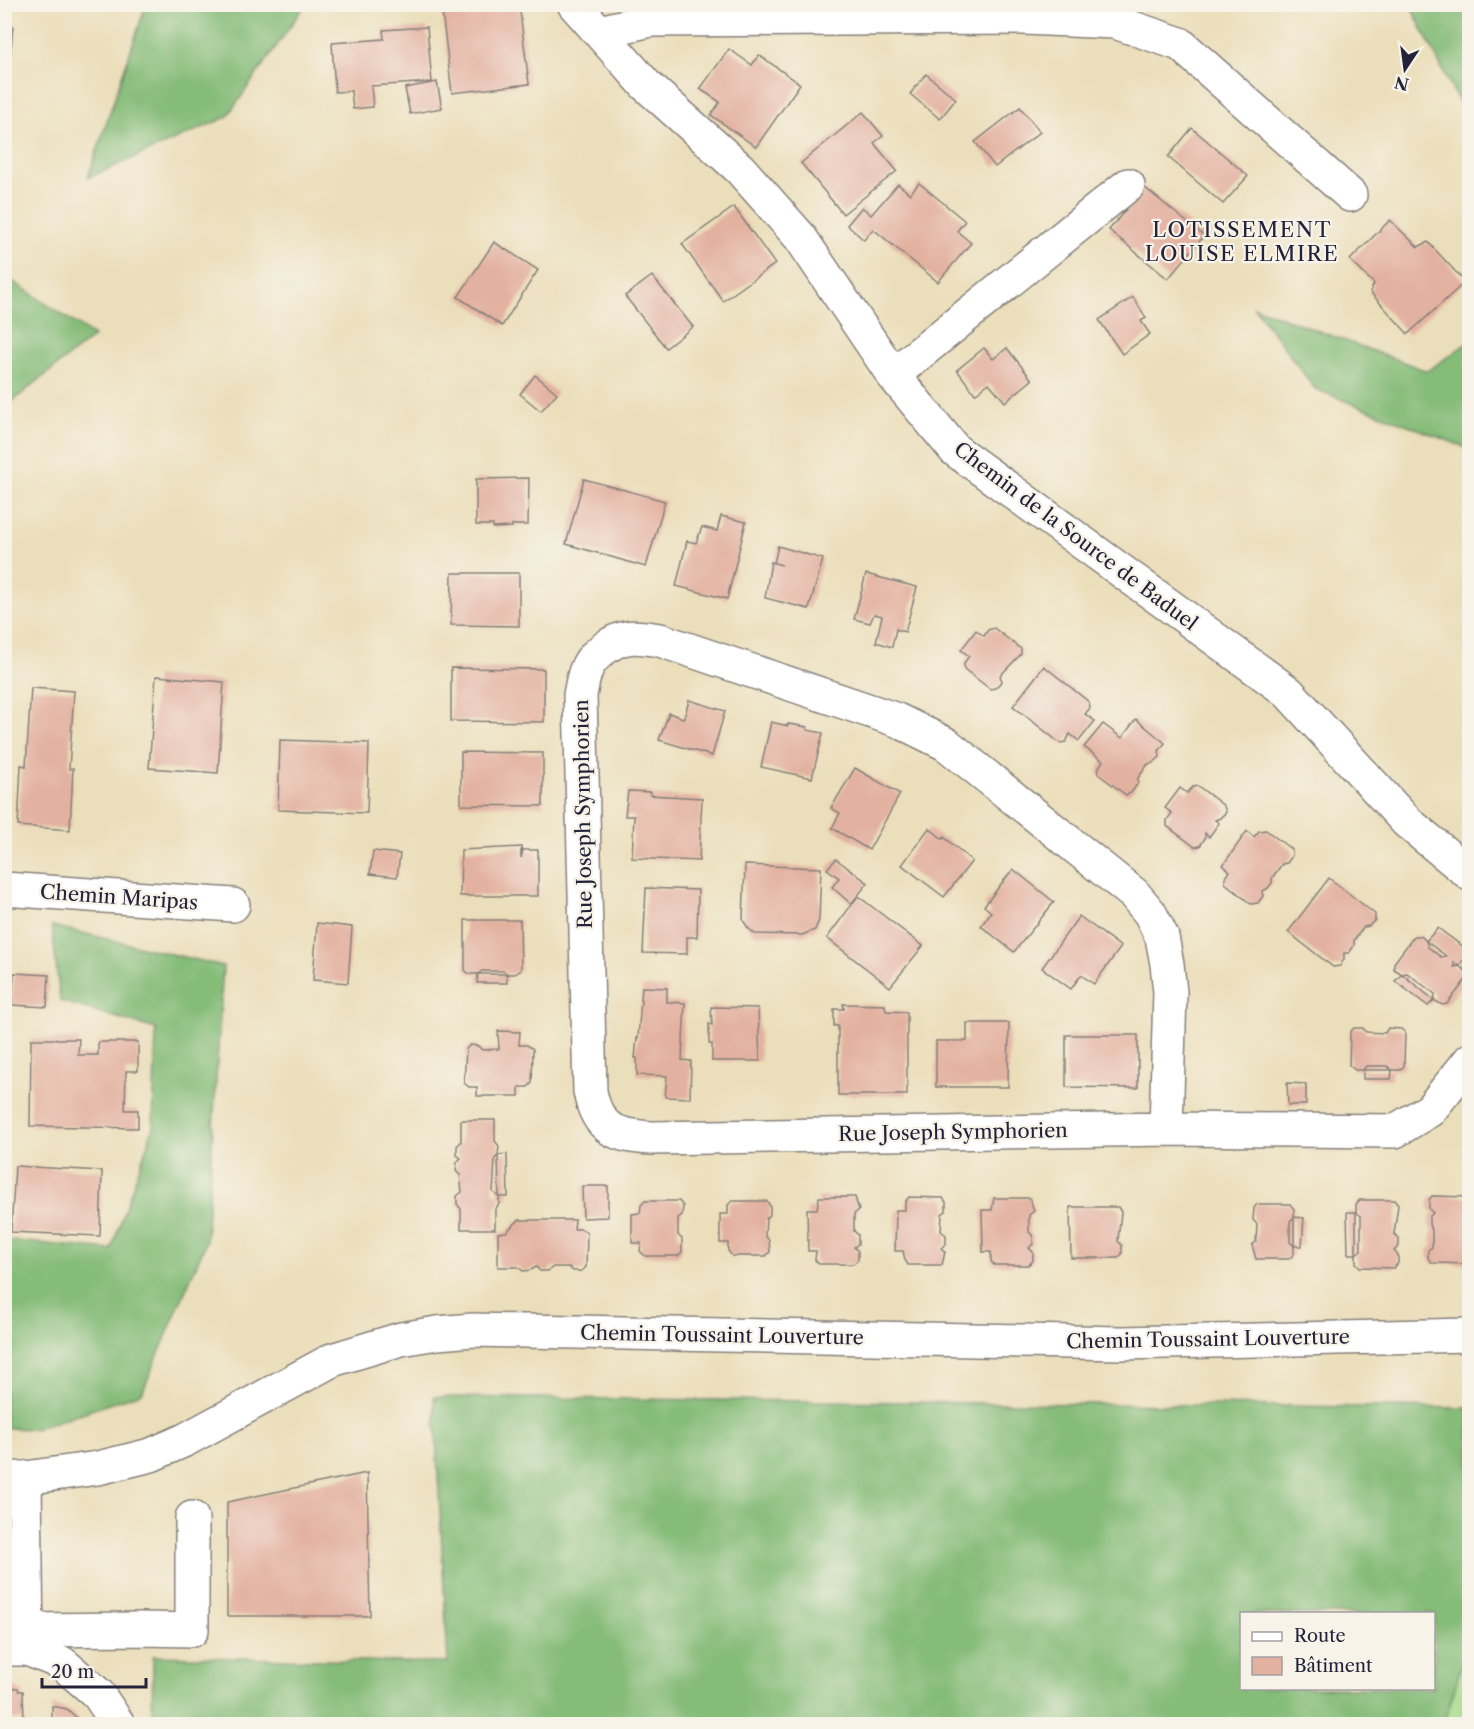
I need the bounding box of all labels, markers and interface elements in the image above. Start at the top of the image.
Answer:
north arrow [1375,39,1435,99]
text: N [1393,72,1411,95]
district label: LOTISSEMENT LOUISE ELMIRE [1145,217,1339,266]
street label: Chemin de la Source de Baduel [950,437,1203,635]
street label: Rue Joseph Symphorien [569,699,597,929]
street label: Chemin Maripas [39,880,199,914]
street label: Rue Joseph Symphorien [838,1118,1068,1146]
street label: Chemin Toussaint Louverture [580,1321,864,1349]
street label: Chemin Toussaint Louverture [1066,1325,1350,1353]
legend [1240,1612,1435,1690]
text: Route [1294,1625,1346,1647]
scale bar [42,1651,146,1689]
text: Bâtiment [1294,1655,1373,1677]
text: 20 m [51,1661,95,1683]

